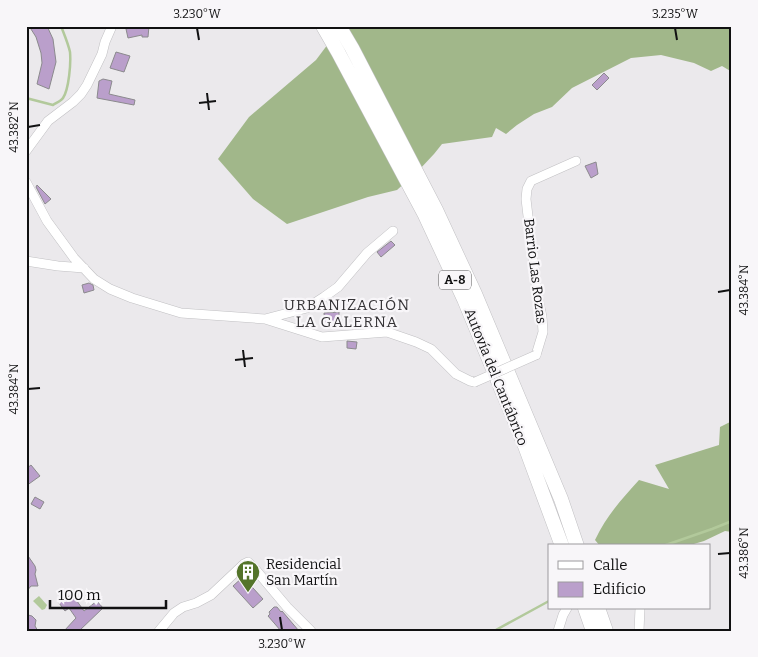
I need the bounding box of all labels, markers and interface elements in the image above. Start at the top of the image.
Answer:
text: 3.230°W [173,7,221,21]
text: 3.235°W [652,7,699,21]
text: 43.382°N [7,101,21,153]
street label: Barrio Las Rozas [520,217,550,325]
text: 43.384°N [737,264,751,316]
road number: A-8 [439,270,471,290]
district label: URBANIZACIÓN LA GALERNA [284,296,410,331]
street label: Autovía del Cantábrico [461,306,531,448]
text: 43.384°N [7,363,21,415]
text: 43.386°N [737,527,751,579]
legend [548,544,710,610]
place label: Residencial San Martín [266,556,341,589]
text: Calle [593,556,627,574]
building icon: Residencial San Martín [235,559,261,593]
scale bar [50,577,166,609]
text: Edificio [593,580,646,598]
text: 100 m [58,586,101,604]
text: 3.230°W [258,637,306,651]

